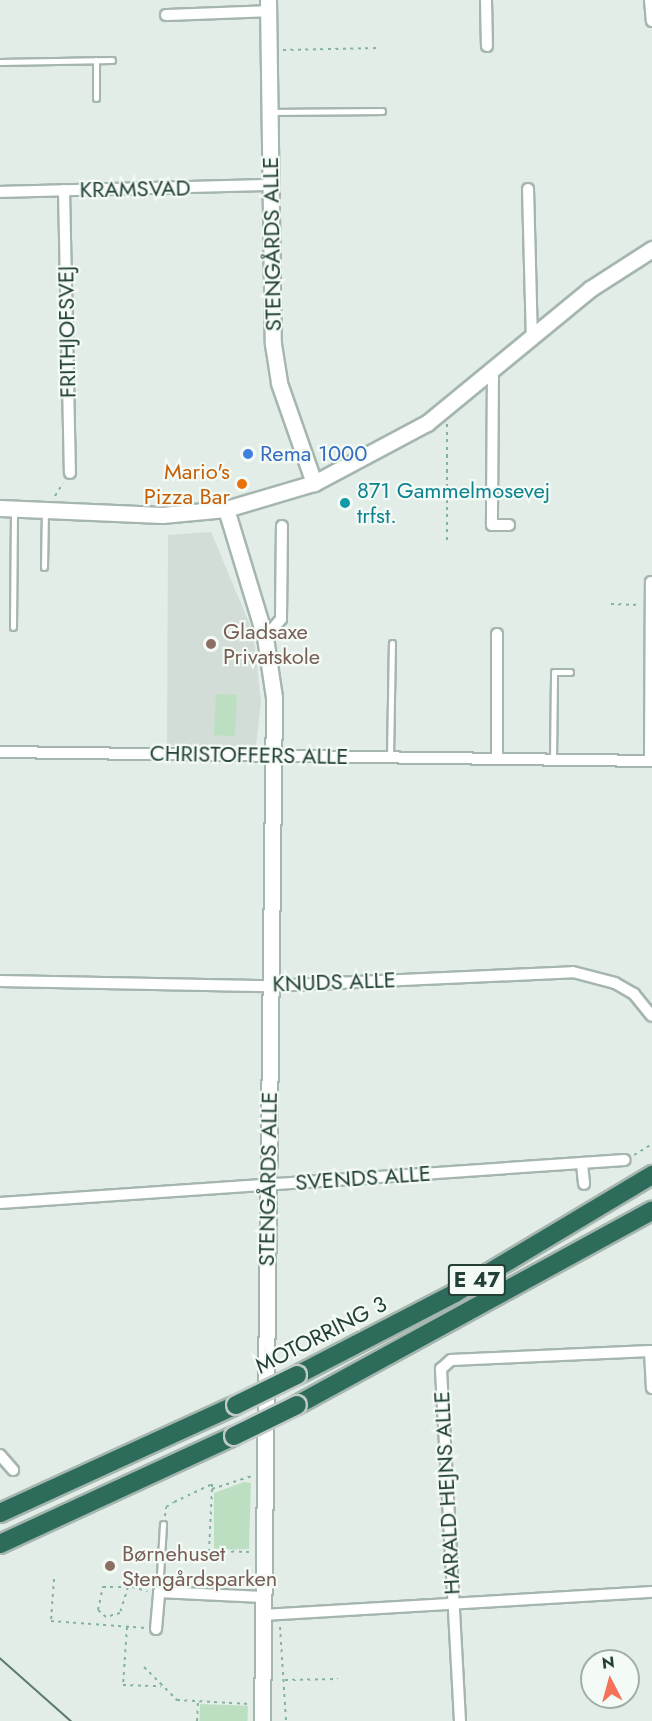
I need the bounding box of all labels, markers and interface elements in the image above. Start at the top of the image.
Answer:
street label: STENGÅRDS ALLE [257,156,287,332]
street label: KRAMSVAD [79,175,191,203]
street label: FRITHJOFSVEJ [53,266,81,398]
place label: Rema 1000 [260,441,367,467]
marker: Rema 1000 [241,447,255,461]
place label: Mario's Pizza Bar [144,458,230,510]
marker: Mario's Pizza Bar [235,477,249,491]
place label: 871 Gammelmosevej trfst. [357,477,550,528]
marker: 871 Gammelmosevej trfst. [338,496,352,510]
place label: Gladsaxe Privatskole [223,618,320,670]
marker: Gladsaxe Privatskole [204,637,218,651]
street label: CHRISTOFFERS ALLE [149,740,349,770]
street label: KNUDS ALLE [272,967,396,997]
street label: STENGÅRDS ALLE [253,1091,283,1267]
street label: SVENDS ALLE [294,1160,432,1196]
road number: E 47 [447,1262,507,1298]
street label: MOTORRING 3 [251,1291,391,1379]
street label: HARALD HEJNS ALLE [428,1391,466,1595]
place label: Børnehuset Stengårdsparken [122,1540,277,1592]
marker: Børnehuset Stengårdsparken [103,1559,117,1573]
north arrow [580,1649,640,1709]
text: N [601,1650,616,1675]

